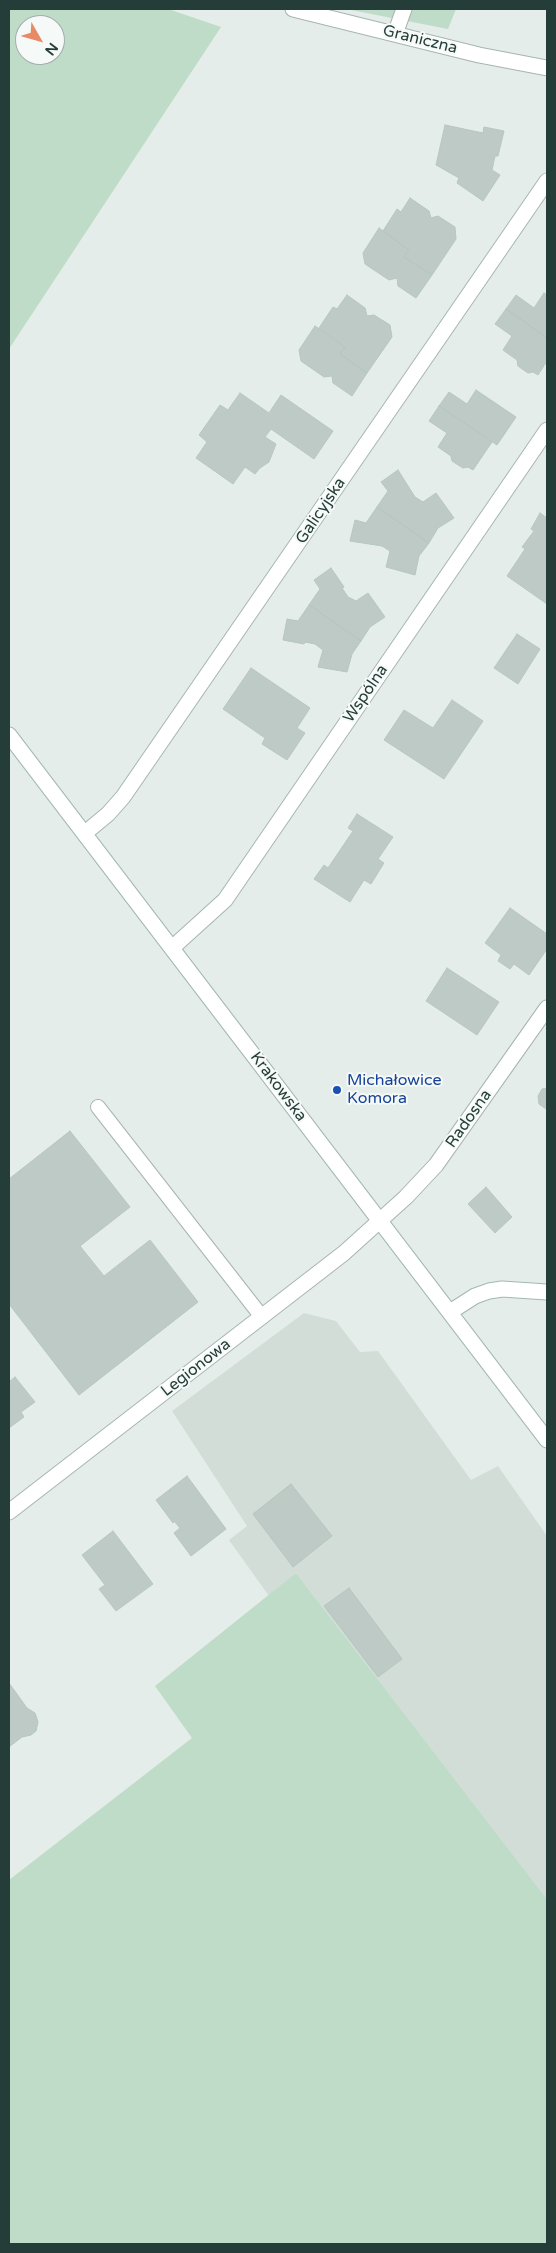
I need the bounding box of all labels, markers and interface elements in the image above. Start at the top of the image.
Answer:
north arrow [15,15,65,65]
street label: Graniczna [381,21,459,59]
text: N [41,39,62,59]
street label: Galicyjska [292,474,350,548]
street label: Wspólna [340,661,392,727]
street label: Krakowska [246,1049,310,1125]
place label: Michałowice Komora [347,1071,441,1109]
marker: Michałowice Komora [331,1084,343,1096]
street label: Radosna [442,1086,496,1152]
street label: Legionowa [157,1335,235,1401]

